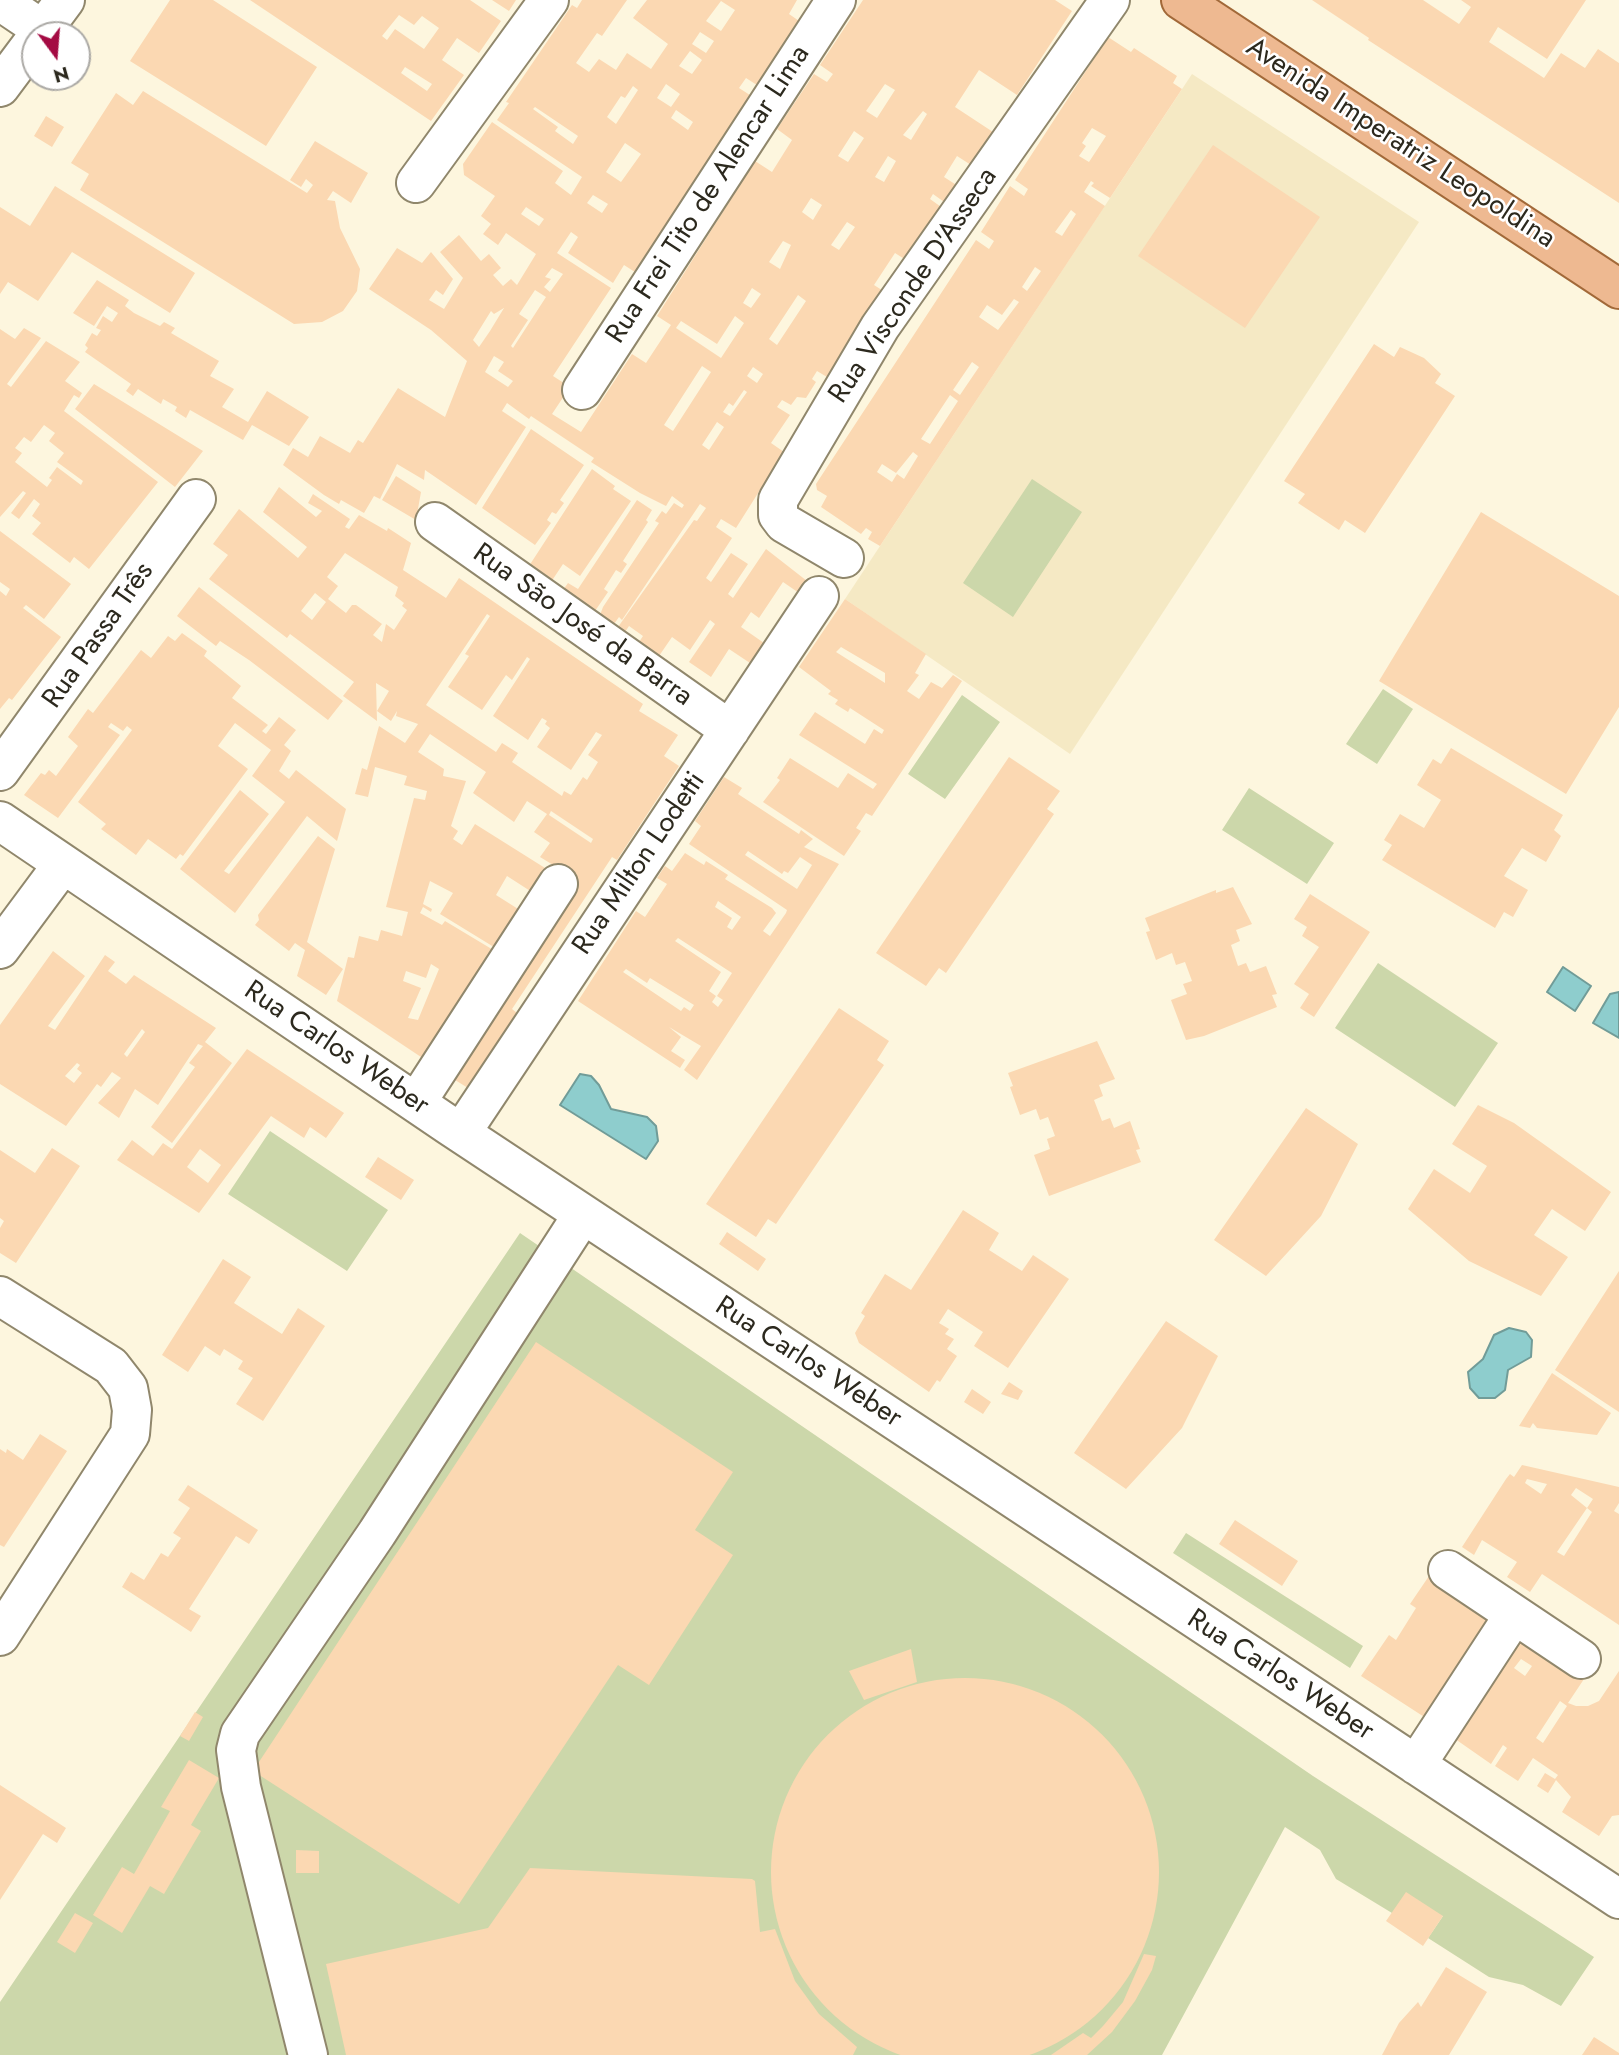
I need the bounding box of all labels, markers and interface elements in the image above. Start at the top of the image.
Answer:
north arrow [21,21,91,91]
street label: Avenida Imperatriz Leopoldina [1239,31,1561,257]
street label: Rua Frei Tito de Alencar Lima [600,40,818,350]
text: N [50,60,72,90]
street label: Rua Visconde D'Asseca [823,162,1005,410]
street label: Rua São José da Barra [466,538,698,714]
street label: Rua Passa Três [36,557,162,715]
street label: Rua Milton Lodetti [567,766,713,962]
street label: Rua Carlos Weber [237,975,435,1123]
street label: Rua Carlos Weber [708,1290,908,1436]
street label: Rua Carlos Weber [1180,1603,1380,1749]

